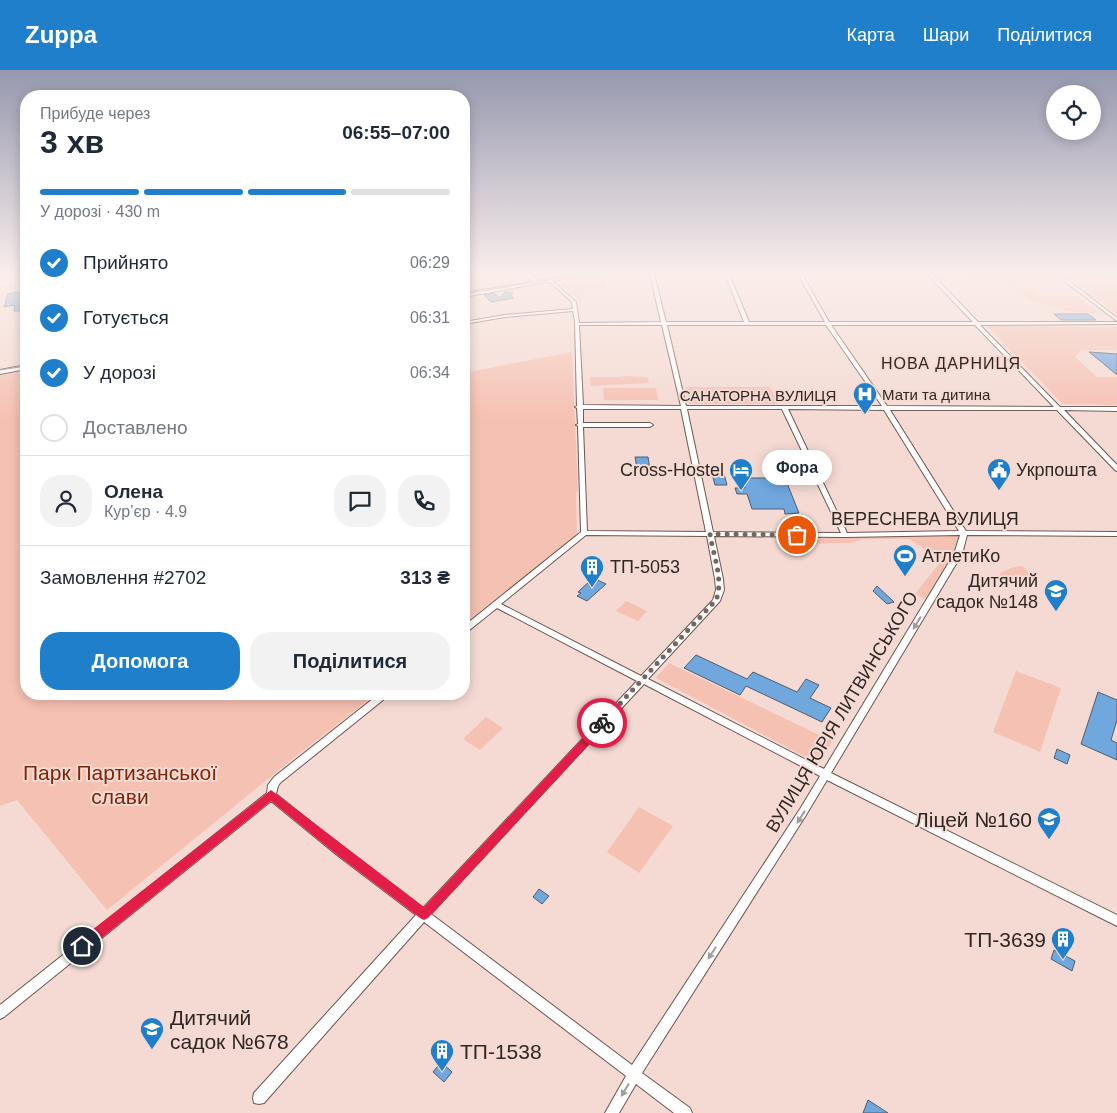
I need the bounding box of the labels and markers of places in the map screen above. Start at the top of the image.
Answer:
hospital icon: Мати та дитина [852,381,878,415]
place label: Мати та дитина [882,386,991,403]
callout: Фора [762,450,832,485]
hotel icon: Cross-Hostel [728,457,754,491]
public building icon: Укрпошта [986,457,1012,491]
place label: Cross-Hostel [620,460,724,480]
place label: Укрпошта [1016,460,1098,480]
pin [776,514,818,556]
sports icon: АтлетиКо [892,543,918,577]
place label: АтлетиКо [922,546,1000,566]
building icon: ТП-5053 [579,554,605,588]
place label: ТП-5053 [610,557,680,577]
place label: Дитячий садок №148 [936,571,1038,612]
school or university icon: Дитячий садок №148 [1043,578,1069,612]
school or university icon: Ліцей №160 [1036,806,1062,840]
place label: Ліцей №160 [915,808,1032,831]
pin [61,925,103,967]
building icon: ТП-3639 [1050,926,1076,960]
place label: ТП-3639 [964,928,1046,951]
place label: Дитячий садок №678 [170,1006,289,1053]
school or university icon: Дитячий садок №678 [139,1016,165,1050]
building icon: ТП-1538 [429,1038,455,1072]
place label: ТП-1538 [460,1040,542,1063]

